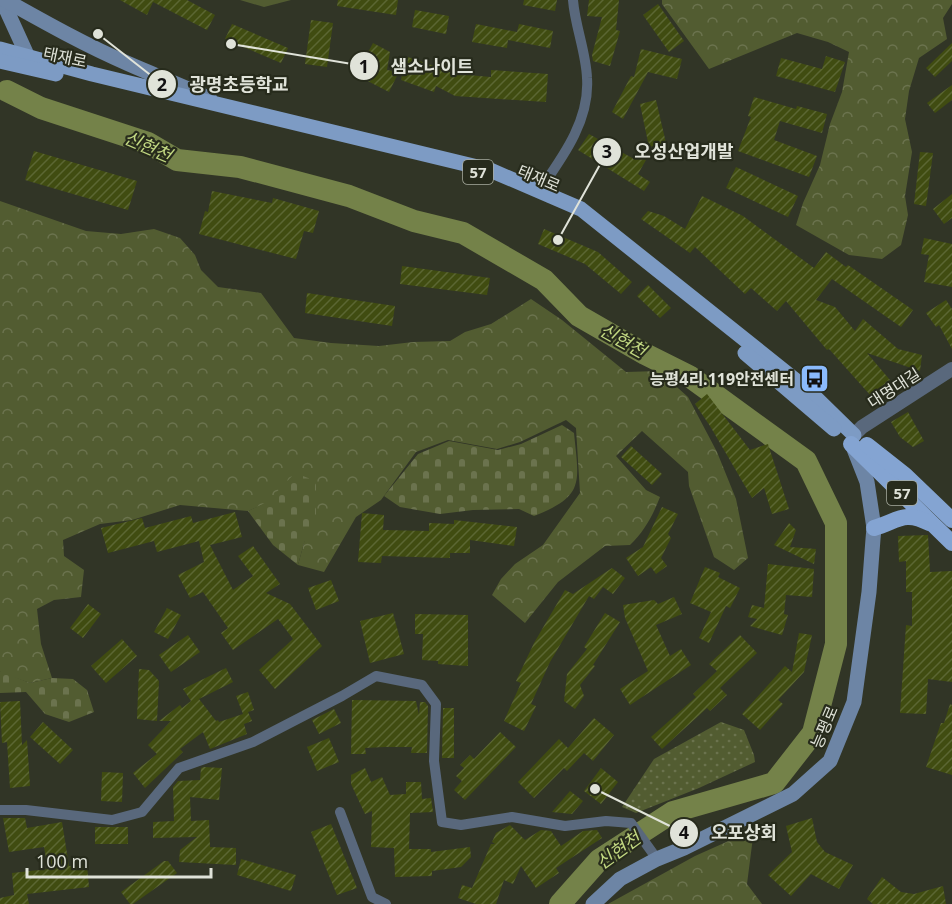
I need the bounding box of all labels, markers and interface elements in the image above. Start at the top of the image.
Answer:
street label: 태재로 [41,42,89,72]
callout: 샘소나이트 [349,48,485,84]
text: 1 [359,54,369,78]
text: 샘소나이트 [391,54,473,78]
callout: 광명초등학교 [147,66,301,102]
text: 2 [157,72,167,96]
text: 광명초등학교 [189,72,289,96]
water label: 신현천 [120,125,178,168]
callout: 오성산업개발 [592,134,745,170]
text: 3 [602,139,612,163]
text: 오성산업개발 [634,139,734,163]
street label: 태재로 [514,159,564,197]
road number: 57 [463,160,493,184]
water label: 신현천 [595,317,653,364]
bus stop icon: 능평4리.119안전센터 [799,363,831,395]
street label: 대명대길 [863,363,925,413]
place label: 능평4리.119안전센터 [650,368,794,390]
road number: 57 [887,481,917,505]
street label: 능평로 [805,702,843,752]
callout: 오포상회 [669,815,789,851]
text: 4 [679,820,689,844]
text: 오포상회 [711,820,777,844]
water label: 신현천 [591,824,647,874]
scale bar [27,841,212,879]
text: 100 m [36,849,88,873]

